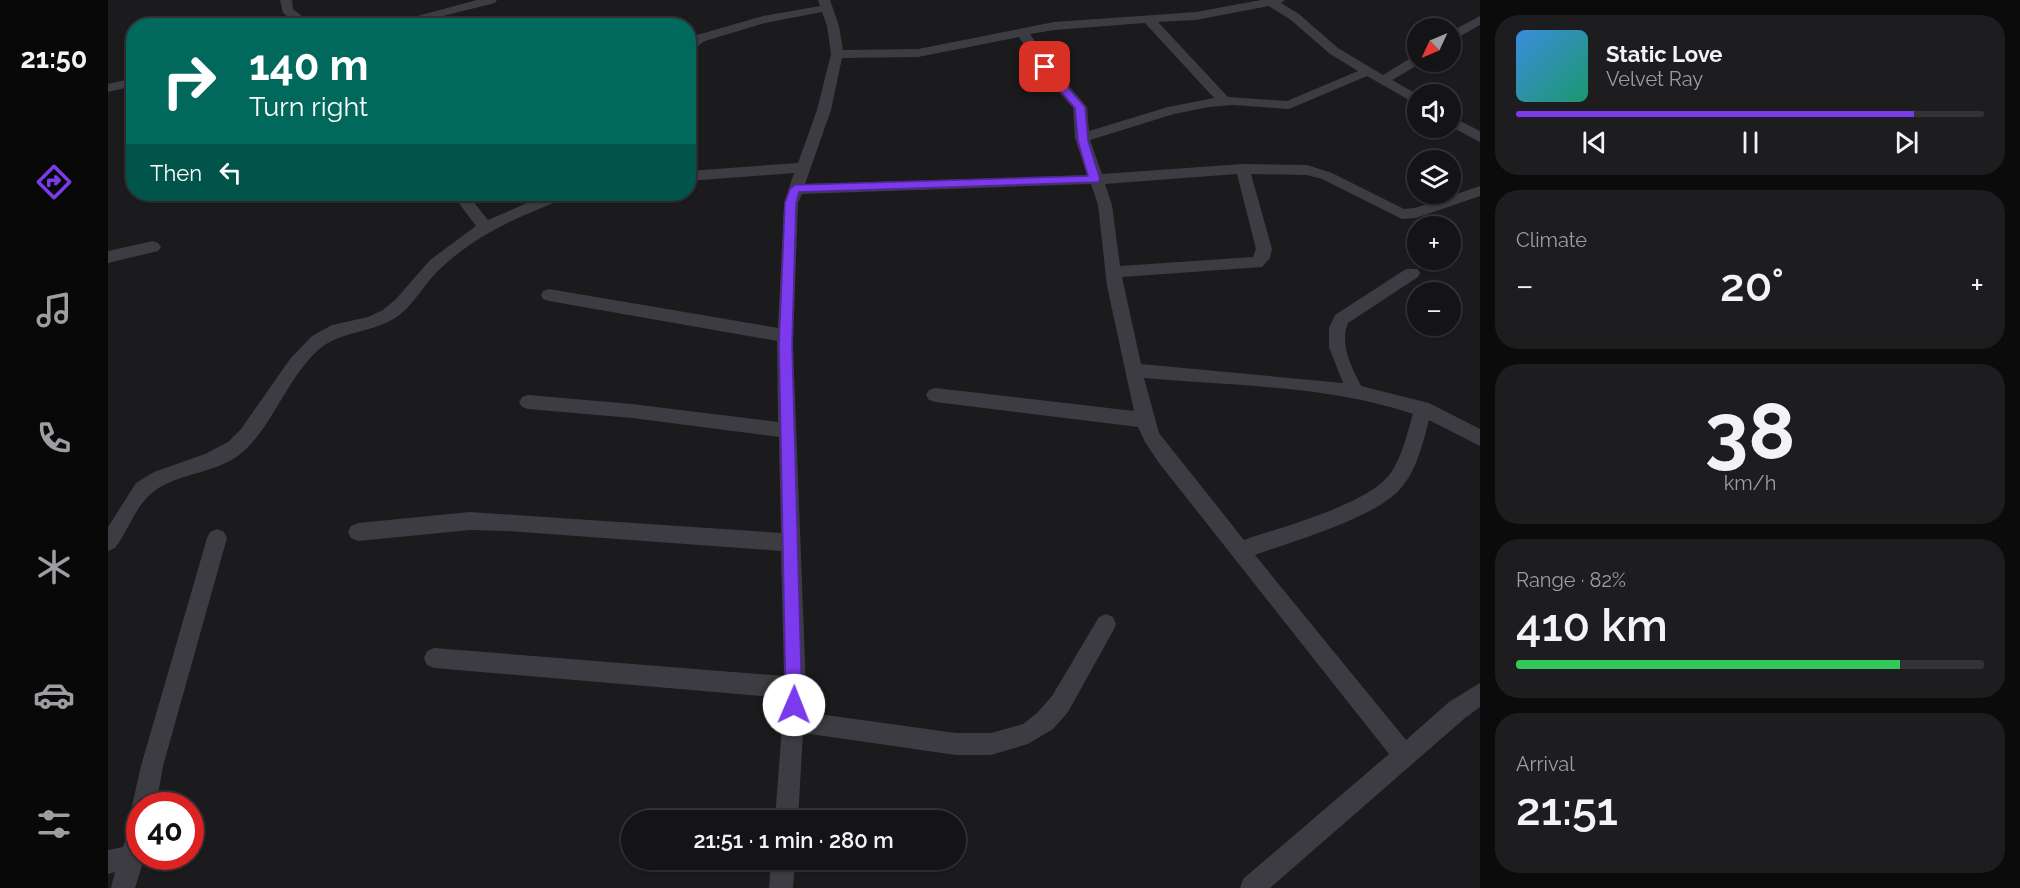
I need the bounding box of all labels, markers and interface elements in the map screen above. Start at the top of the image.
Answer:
north arrow [1407,18,1461,72]
map controls [1407,18,1461,336]
text: 140 m [249,41,369,90]
pin [1019,41,1070,92]
text: Static Love [1606,41,1723,67]
icon: right [150,42,228,120]
text: 21:50 [21,43,87,74]
icon: arrive [1028,50,1061,83]
text: Velvet Ray [1606,67,1703,91]
button: sound [1407,84,1461,138]
text: Turn right [249,91,368,122]
icon: previous [1578,126,1611,159]
icon: pause [1734,126,1767,159]
icon: next [1890,126,1923,159]
button: layers [1407,150,1461,204]
icon: left [214,156,247,189]
text: Then [150,160,202,186]
icon: directions [33,161,75,203]
button: + [1407,216,1461,270]
text: Climate [1516,228,1587,252]
text: 20° [1720,259,1784,312]
text: − [1516,266,1534,305]
text: + [1970,266,1984,305]
button: − [1407,282,1461,336]
icon: music [33,289,75,331]
text: 38 [1705,386,1795,477]
icon: phone [33,417,75,459]
text: km/h [1724,471,1776,495]
icon: climate [33,546,75,588]
text: Range · 82% [1516,568,1626,592]
text: 410 km [1516,599,1668,652]
position arrow [762,673,826,737]
icon: car [33,674,75,716]
text: Arrival [1516,752,1575,776]
text: 21:51 [1516,783,1618,836]
speed limit sign: 40 [126,792,204,870]
icon: filters [33,803,75,845]
text: 21:51 · 1 min · 280 m [693,827,894,853]

